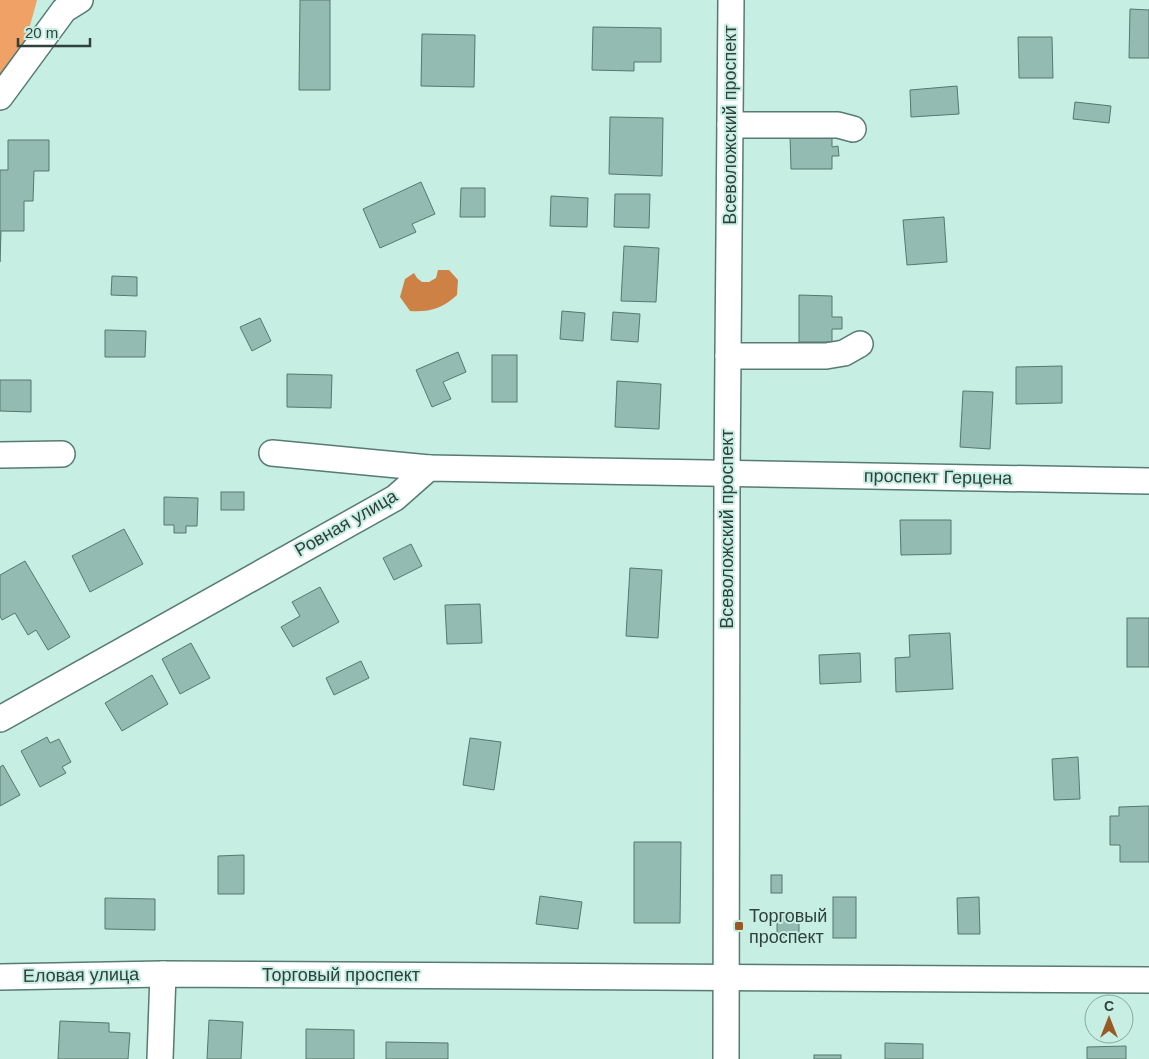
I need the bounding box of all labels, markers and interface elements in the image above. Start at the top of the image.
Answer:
scale bar [18,15,90,47]
text: 20 m [25,24,58,41]
street label: Всеволожский проспект [720,25,740,225]
street label: Всеволожский проспект [717,429,737,629]
street label: проспект Герцена [864,466,1013,488]
street label: Ровная улица [291,485,402,560]
place label: Торговый проспект [749,906,827,947]
marker: Торговый проспект [733,920,745,932]
street label: Еловая улица [23,964,140,986]
street label: Торговый проспект [262,965,420,985]
north arrow [1084,994,1134,1044]
text: С [1104,998,1114,1014]

